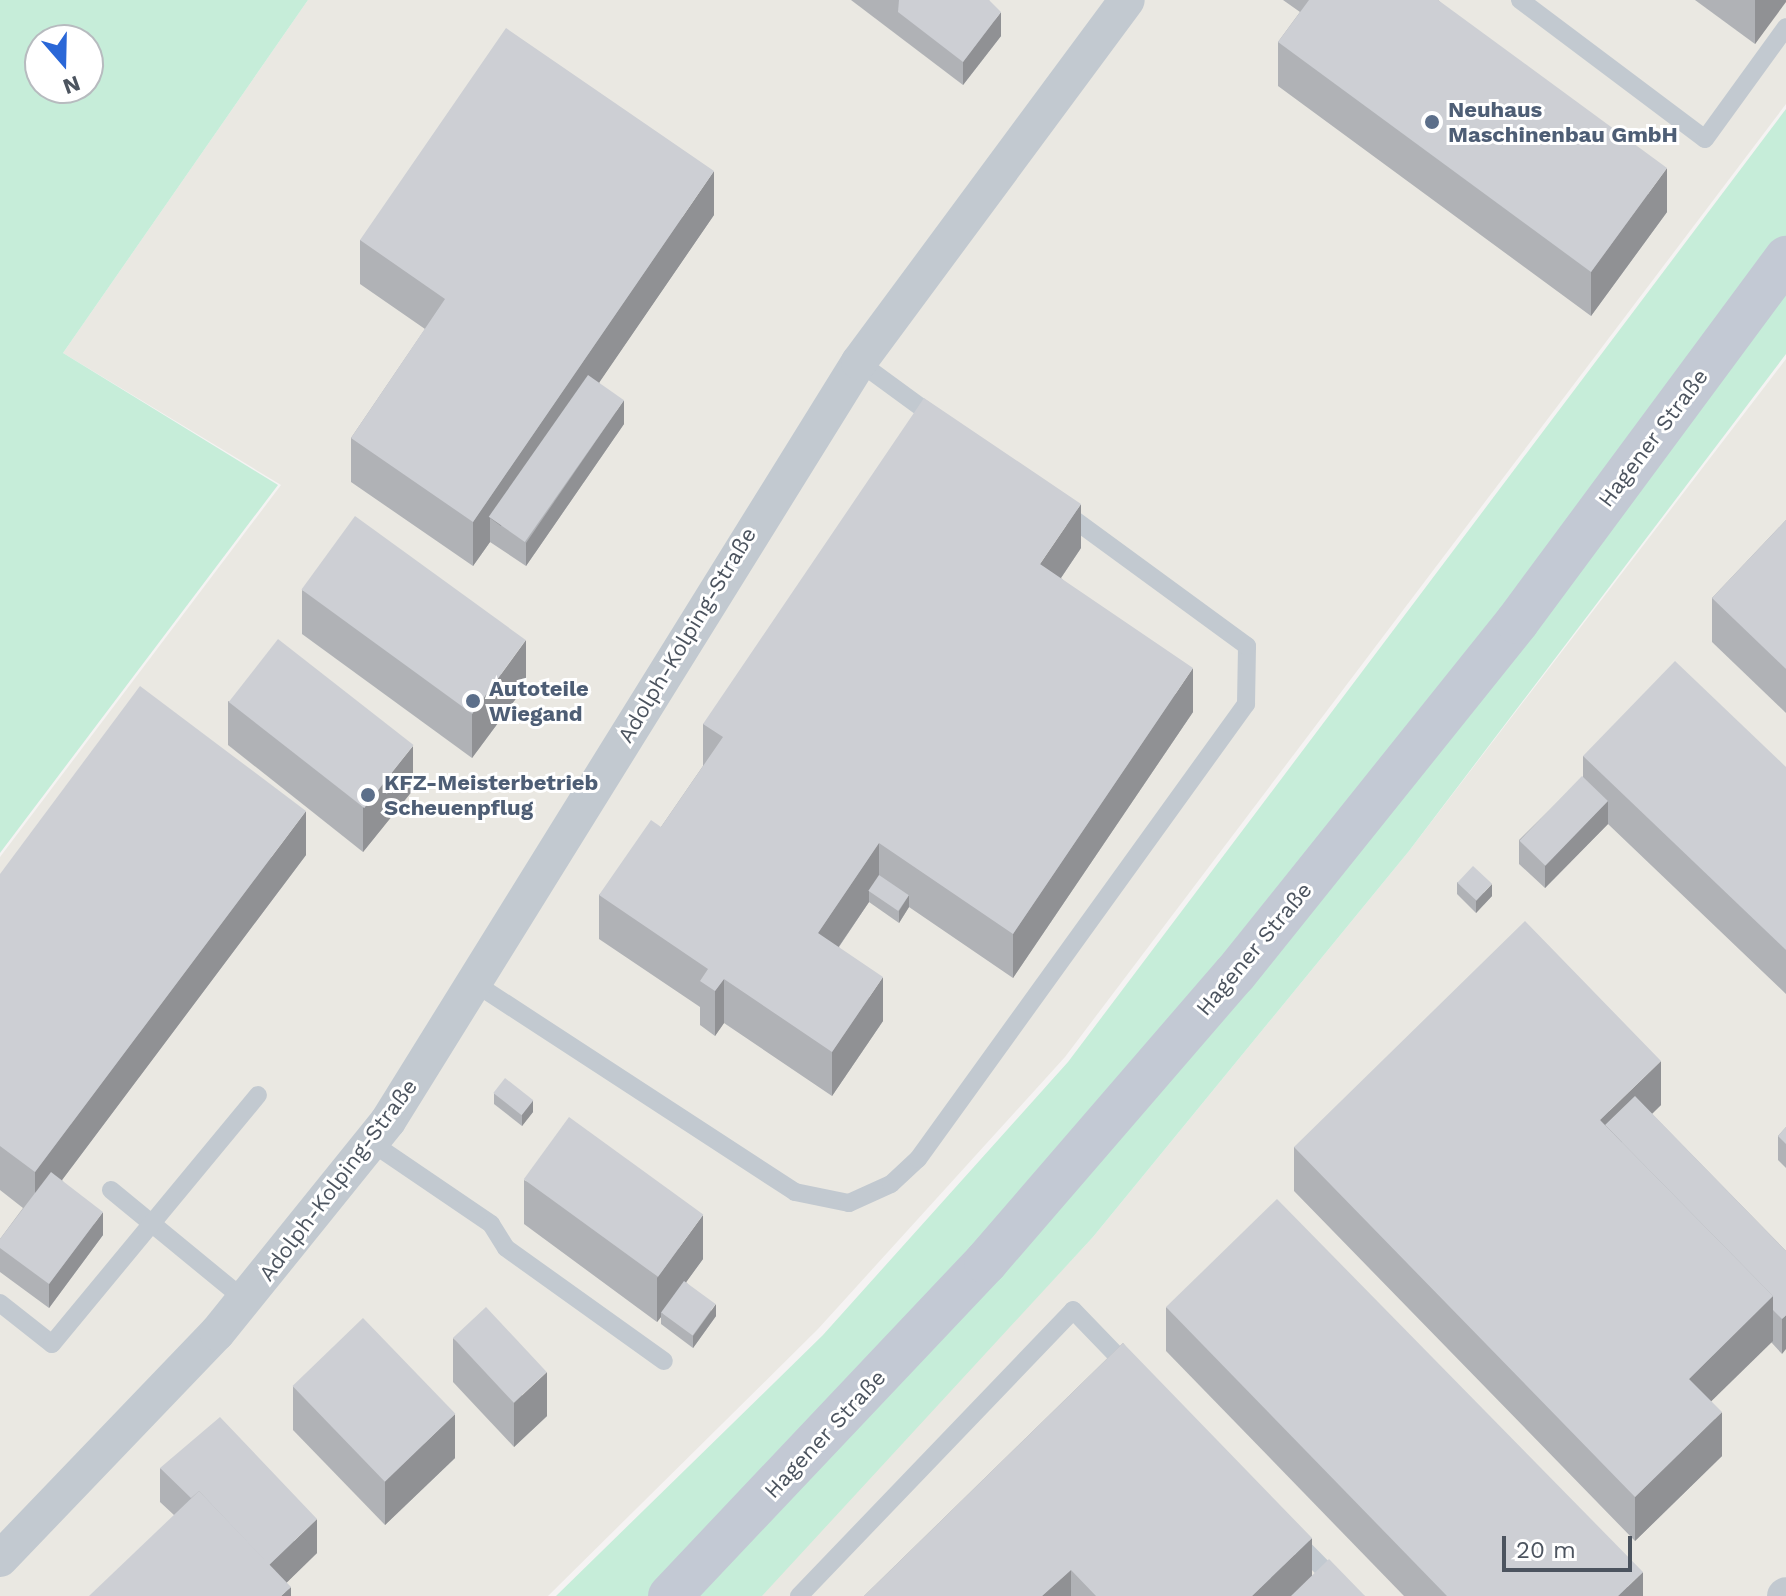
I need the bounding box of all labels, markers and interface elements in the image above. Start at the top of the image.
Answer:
north arrow [24,24,104,104]
text: N [60,71,84,100]
place label: Neuhaus Maschinenbau GmbH [1448,96,1678,148]
marker: Neuhaus Maschinenbau GmbH [1423,113,1441,131]
street label: Hagener Straße [1592,364,1714,512]
street label: Adolph-Kolping-Straße [612,523,762,747]
place label: Autoteile Wiegand [489,675,589,726]
marker: Autoteile Wiegand [464,692,482,710]
place label: KFZ-Meisterbetrieb Scheuenpflug [384,769,598,820]
marker: KFZ-Meisterbetrieb Scheuenpflug [359,786,377,804]
street label: Hagener Straße [1190,877,1318,1021]
street label: Adolph-Kolping-Straße [253,1074,423,1286]
street label: Hagener Straße [759,1364,891,1504]
scale bar [1506,1520,1636,1570]
text: 20 m [1516,1536,1576,1564]

